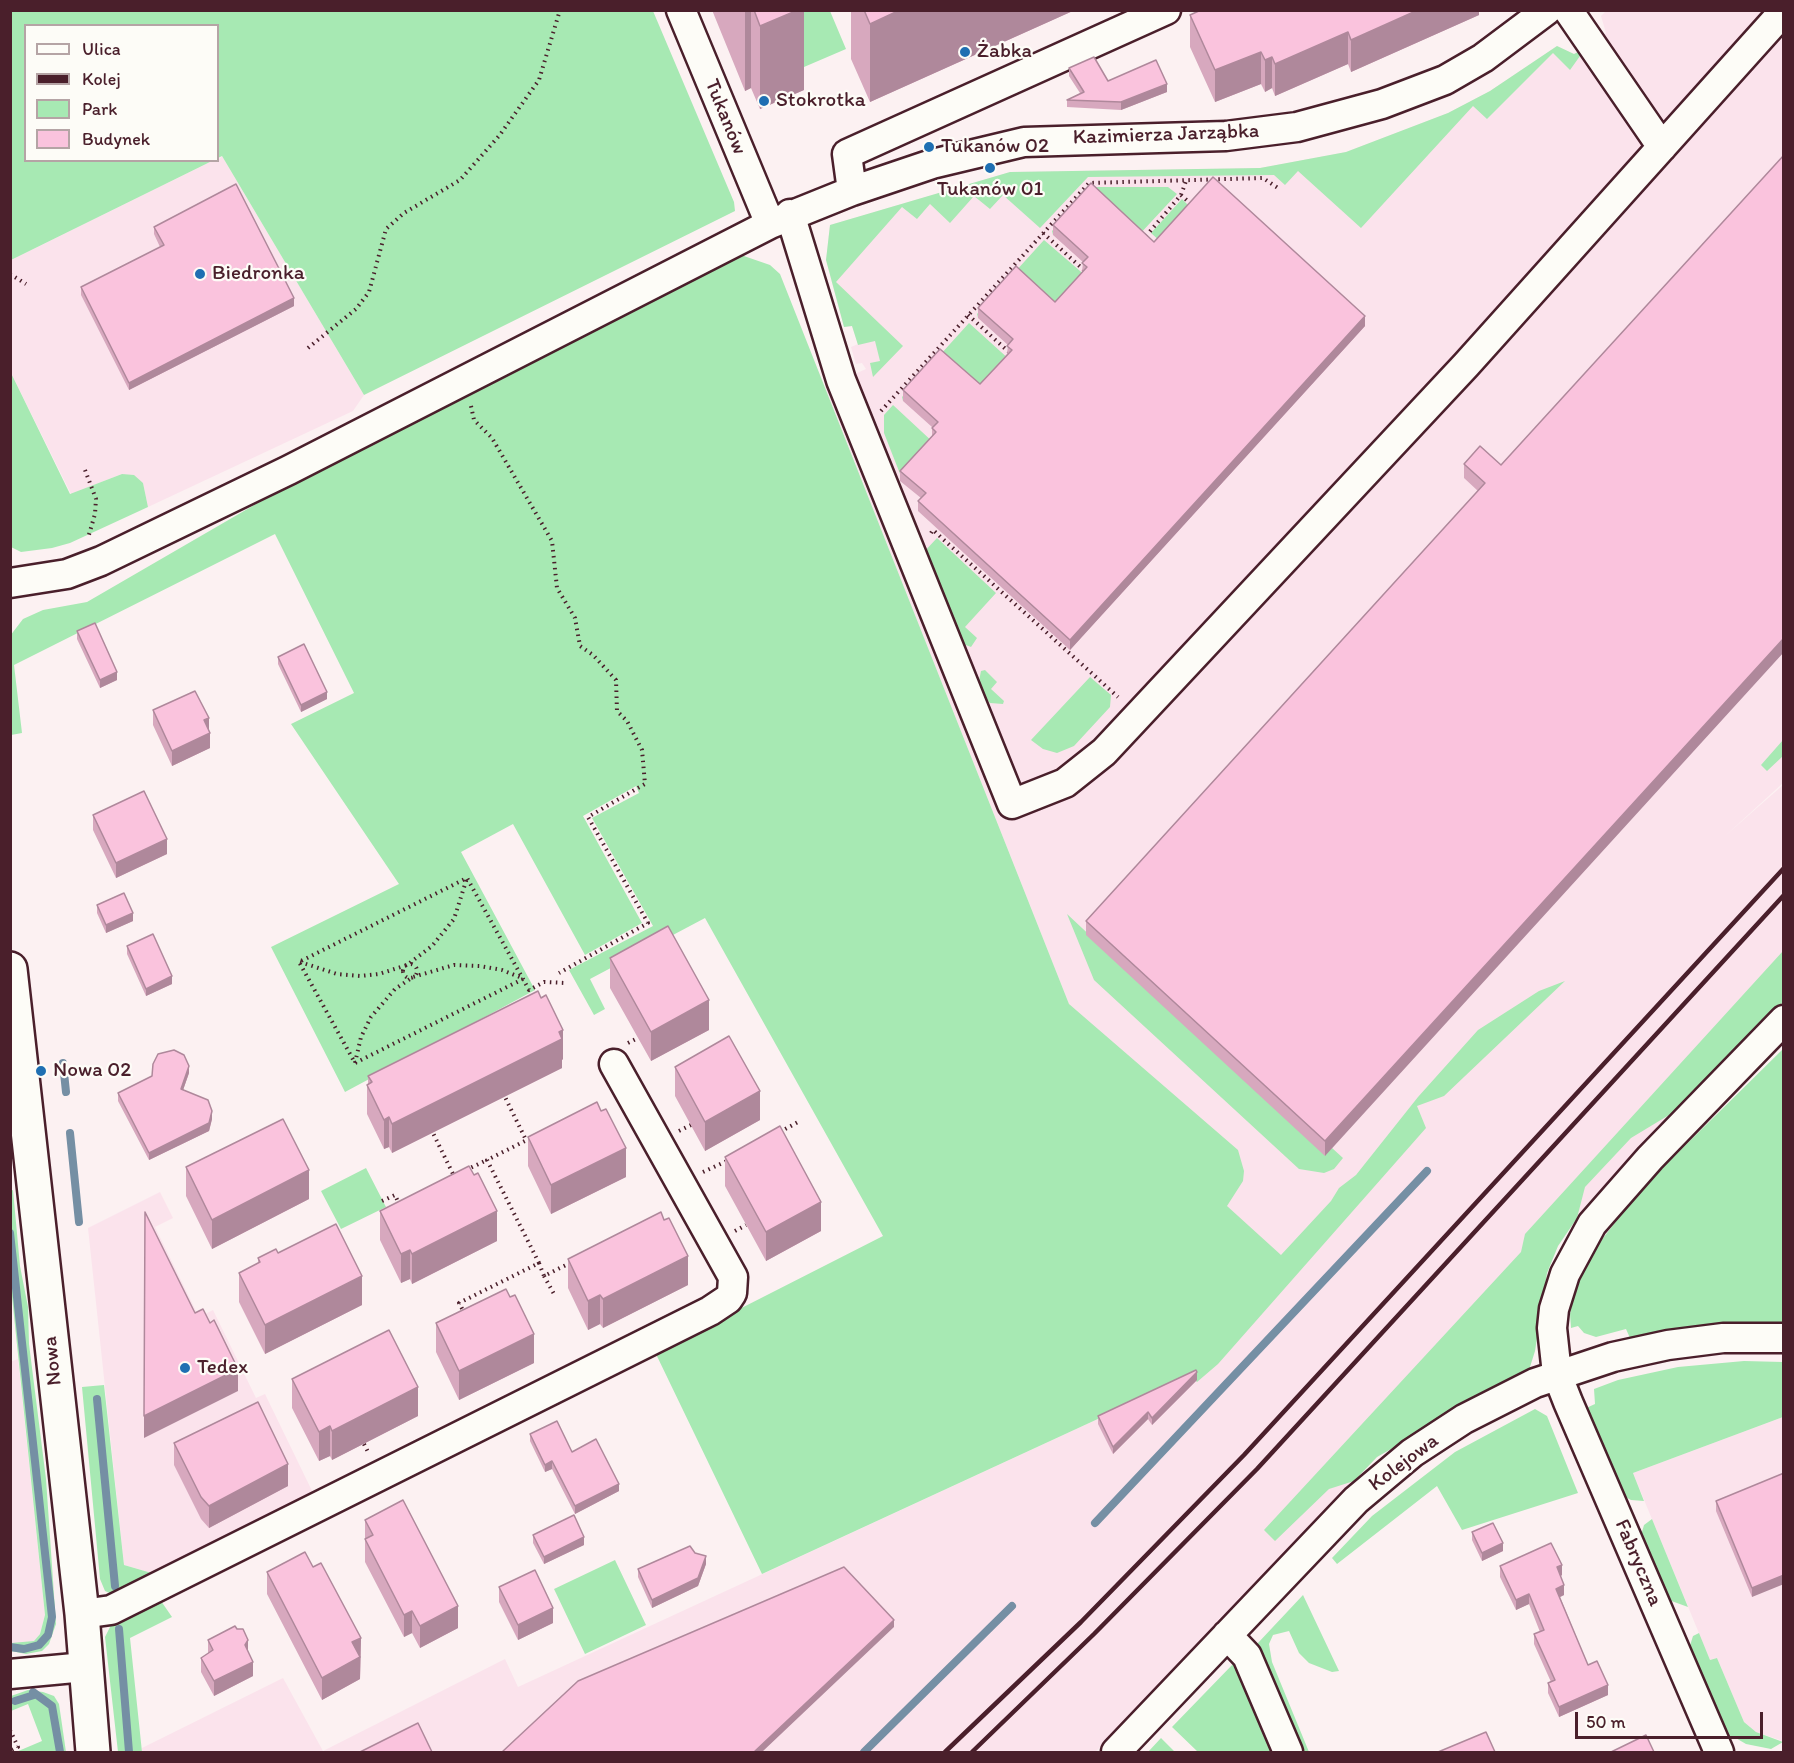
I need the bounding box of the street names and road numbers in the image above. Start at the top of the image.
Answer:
street label: Tukanów [698,76,752,158]
street label: Kazimierza Jarząbka [1072,119,1260,151]
street label: Nowa [38,1335,68,1387]
street label: Kolejowa [1364,1429,1444,1497]
street label: Fabryczna [1608,1516,1668,1610]

